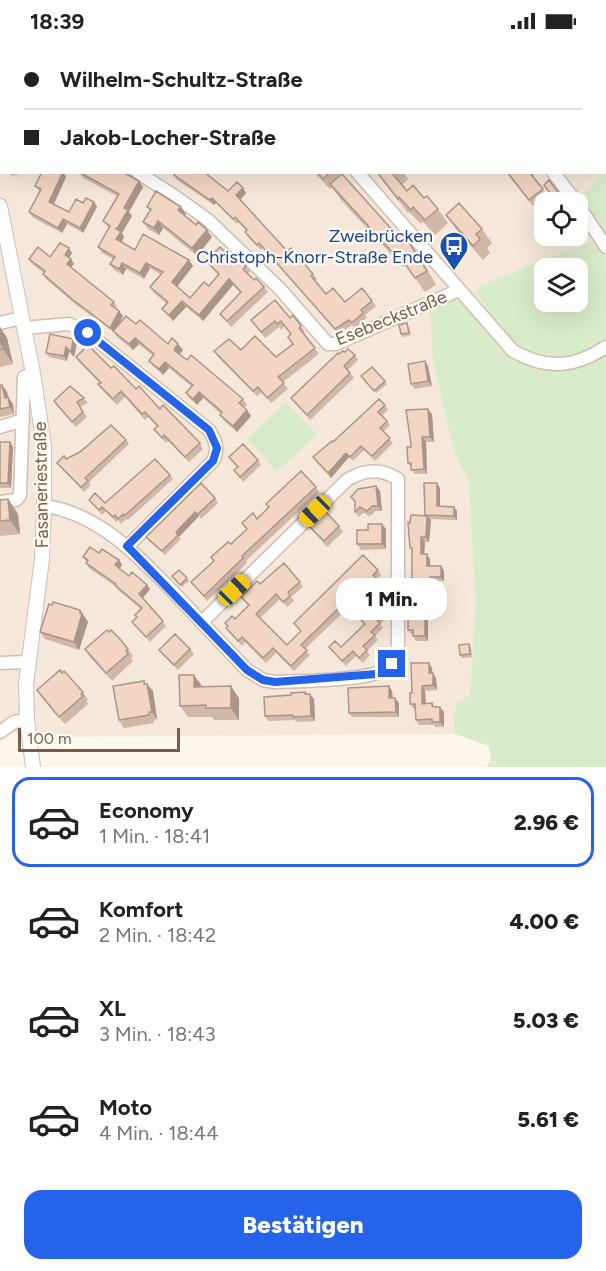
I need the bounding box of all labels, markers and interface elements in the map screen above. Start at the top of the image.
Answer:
text: 18:39 [30,8,84,35]
text: Wilhelm-Schultz-Straße [60,66,303,93]
text: Jakob-Locher-Straße [60,124,276,151]
map controls [534,192,588,312]
button: locate [534,192,588,246]
place label: Zweibrücken Christoph-Knorr-Straße Ende [196,225,433,268]
bus stop icon: Zweibrücken Christoph-Knorr-Straße Ende [438,230,470,272]
button: layers [534,258,588,312]
street label: Esebeckstraße [332,286,450,350]
route start [74,319,101,346]
street label: Fasaneriestraße [29,421,53,549]
car [296,492,334,530]
car [215,571,253,609]
callout: 1 Min. [336,577,448,619]
text: 1 Min. [365,587,418,611]
route end [378,650,405,677]
scale bar [18,725,180,752]
text: 100 m [27,729,72,748]
icon: car [27,795,81,849]
text: Economy [99,797,194,824]
text: 2.96 € [514,809,579,836]
text: 1 Min. · 18:41 [99,824,210,848]
icon: car [27,894,81,948]
text: Komfort [99,896,183,923]
text: 4.00 € [510,908,579,935]
text: 2 Min. · 18:42 [99,923,216,947]
icon: car [27,993,81,1047]
text: XL [99,995,126,1022]
text: 5.03 € [513,1007,579,1034]
text: 3 Min. · 18:43 [99,1022,216,1046]
icon: car [27,1092,81,1146]
text: Moto [99,1094,152,1121]
text: 5.61 € [517,1106,579,1133]
text: 4 Min. · 18:44 [99,1121,219,1145]
button: Bestätigen [24,1190,582,1259]

